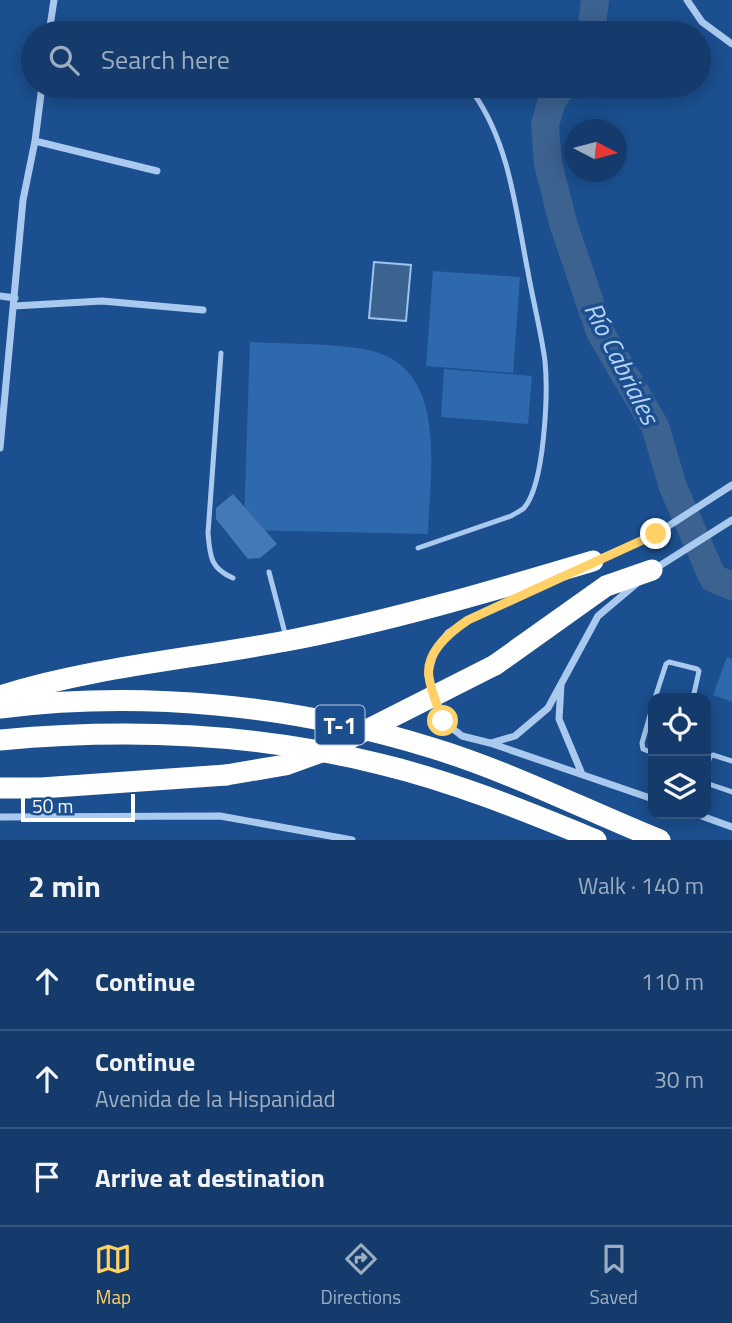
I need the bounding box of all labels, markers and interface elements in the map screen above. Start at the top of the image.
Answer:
search box [21,21,711,98]
text: Search here [101,40,230,79]
icon: search [45,41,83,79]
north arrow [564,119,627,182]
water label: Río Cabriales [574,295,670,433]
route end [640,518,671,549]
map controls [648,693,711,819]
button: locate [648,693,711,756]
route start [427,705,458,736]
road number: T-1 [316,706,364,744]
button: layers [648,756,711,819]
scale bar [21,791,135,823]
text: 50 m [32,791,73,820]
text: 2 min [28,863,101,909]
text: Walk · 140 m [578,868,704,903]
icon: ahead [28,962,66,1000]
text: Continue [95,962,195,1001]
text: 110 m [641,964,704,999]
text: Continue [95,1042,195,1081]
icon: ahead [28,1060,66,1098]
text: 30 m [654,1062,704,1097]
text: Avenida de la Hispanidad [95,1081,336,1116]
icon: arrive [28,1158,66,1196]
text: Arrive at destination [95,1158,325,1197]
tab: Map [94,1240,132,1311]
tab: Directions [321,1240,401,1311]
tab: Saved [589,1240,638,1311]

